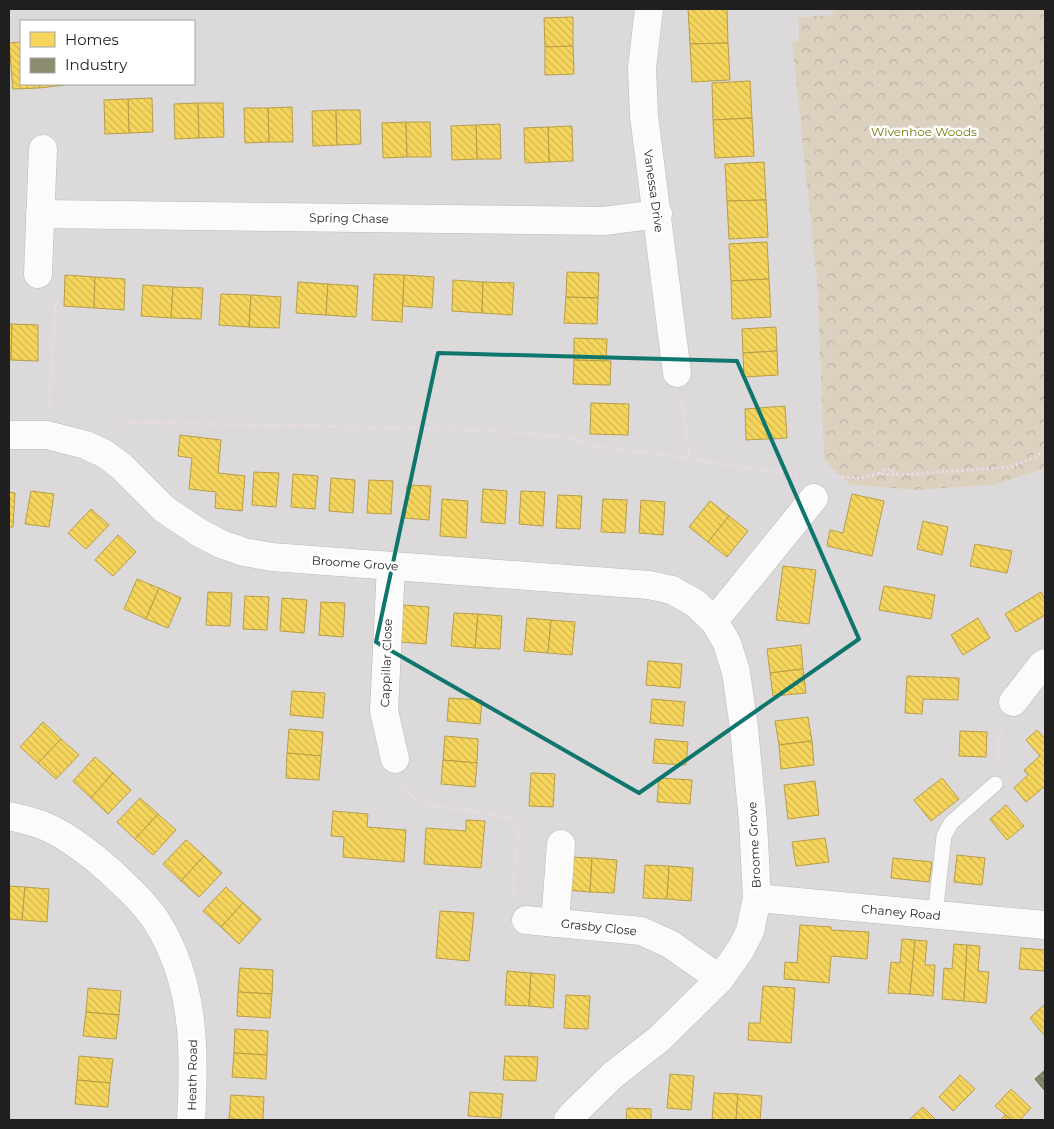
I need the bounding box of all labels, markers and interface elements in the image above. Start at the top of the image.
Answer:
legend [20,20,195,85]
text: Homes [65,30,119,49]
text: Industry [65,55,128,74]
park label: Wivenhoe Woods [871,124,977,139]
street label: Vanessa Drive [641,149,667,233]
street label: Spring Chase [309,210,389,226]
street label: Broome Grove [311,552,399,574]
street label: Cappillar Close [377,618,395,708]
street label: Broome Grove [744,801,764,889]
street label: Chaney Road [860,901,942,923]
street label: Grasby Close [560,916,638,938]
street label: Heath Road [184,1039,200,1111]

